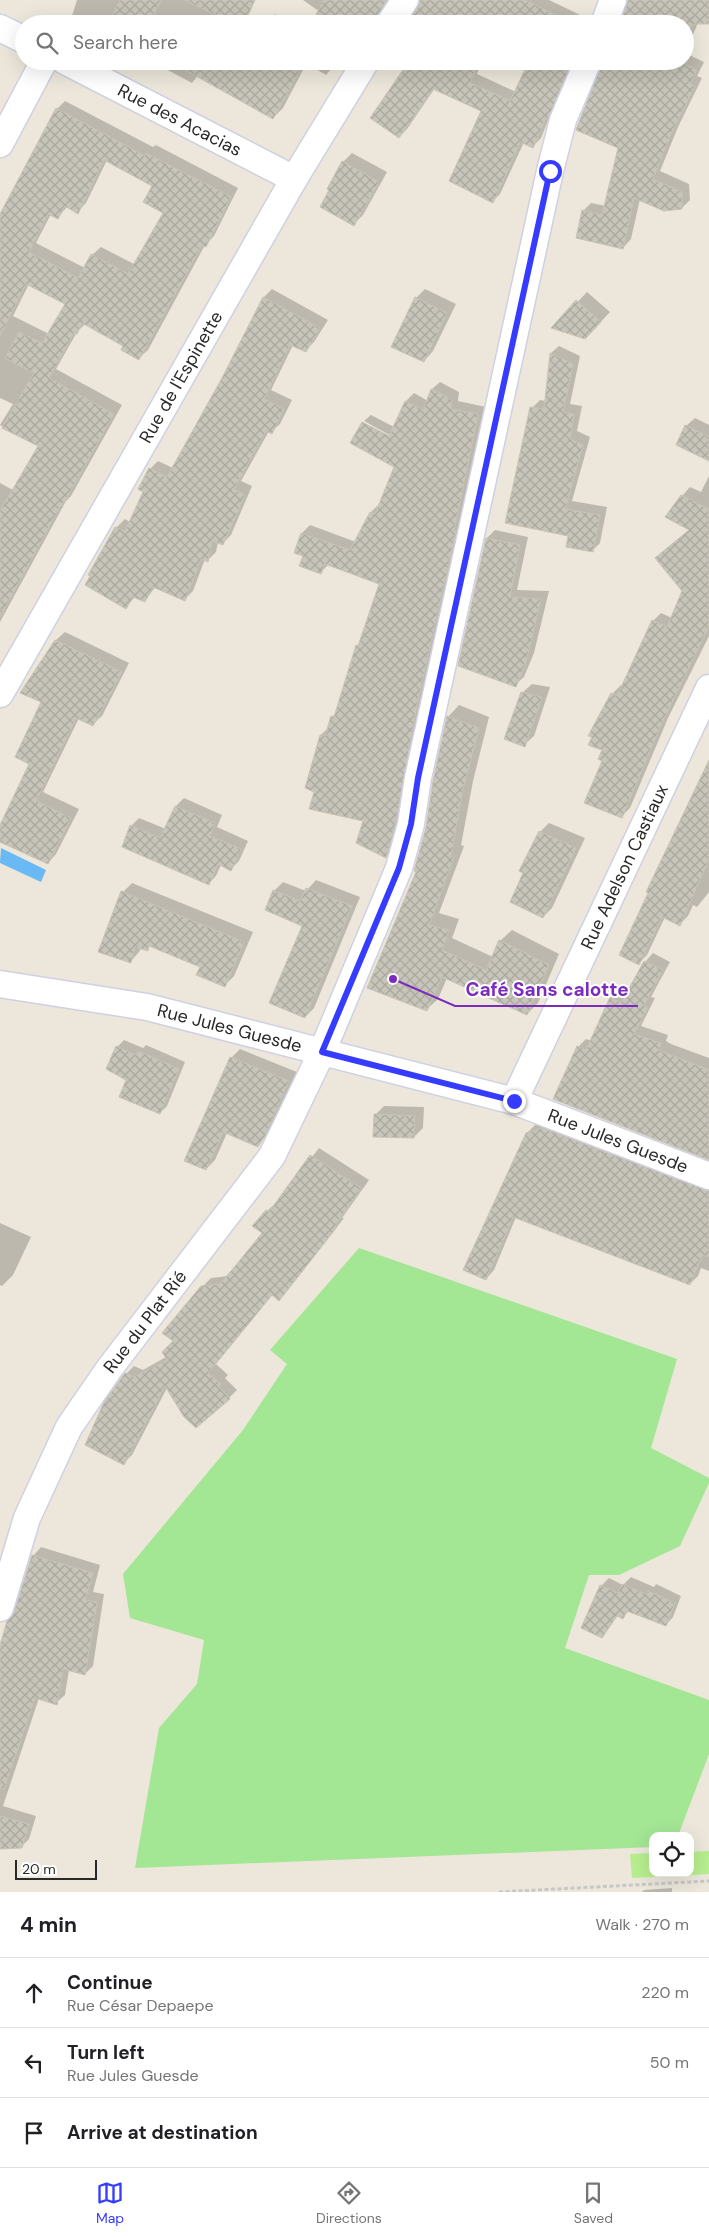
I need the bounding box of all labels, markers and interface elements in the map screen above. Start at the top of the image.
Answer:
search box [15,15,694,70]
icon: search [33,29,61,57]
text: Search here [73,30,178,55]
street label: Rue des Acacias [114,78,246,162]
route start [539,160,562,183]
street label: Rue de l'Espinette [134,307,228,447]
street label: Rue Adelson Castiaux [575,780,674,953]
callout: Café Sans calotte [455,972,638,1006]
text: Café Sans calotte [465,977,629,1002]
street label: Rue Jules Guesde [155,998,304,1058]
route end [503,1090,526,1113]
street label: Rue Jules Guesde [544,1103,691,1179]
street label: Rue du Plat Rié [98,1265,192,1378]
map controls [649,1832,694,1877]
button: locate [649,1832,694,1877]
scale bar [15,1857,98,1880]
text: 20 m [22,1860,56,1878]
text: 4 min [20,1911,77,1939]
text: Walk · 270 m [596,1914,689,1935]
text: Continue [67,1970,153,1995]
icon: ahead [20,1979,48,2007]
text: 220 m [641,1982,689,2003]
text: Rue César Depaepe [67,1995,214,2016]
text: Turn left [67,2040,145,2065]
icon: left [20,2049,48,2077]
text: 50 m [650,2052,689,2073]
text: Rue Jules Guesde [67,2065,199,2086]
icon: arrive [20,2119,48,2147]
text: Arrive at destination [67,2120,258,2145]
tab: Map [96,2179,124,2227]
tab: Directions [316,2179,382,2227]
tab: Saved [574,2179,613,2227]

